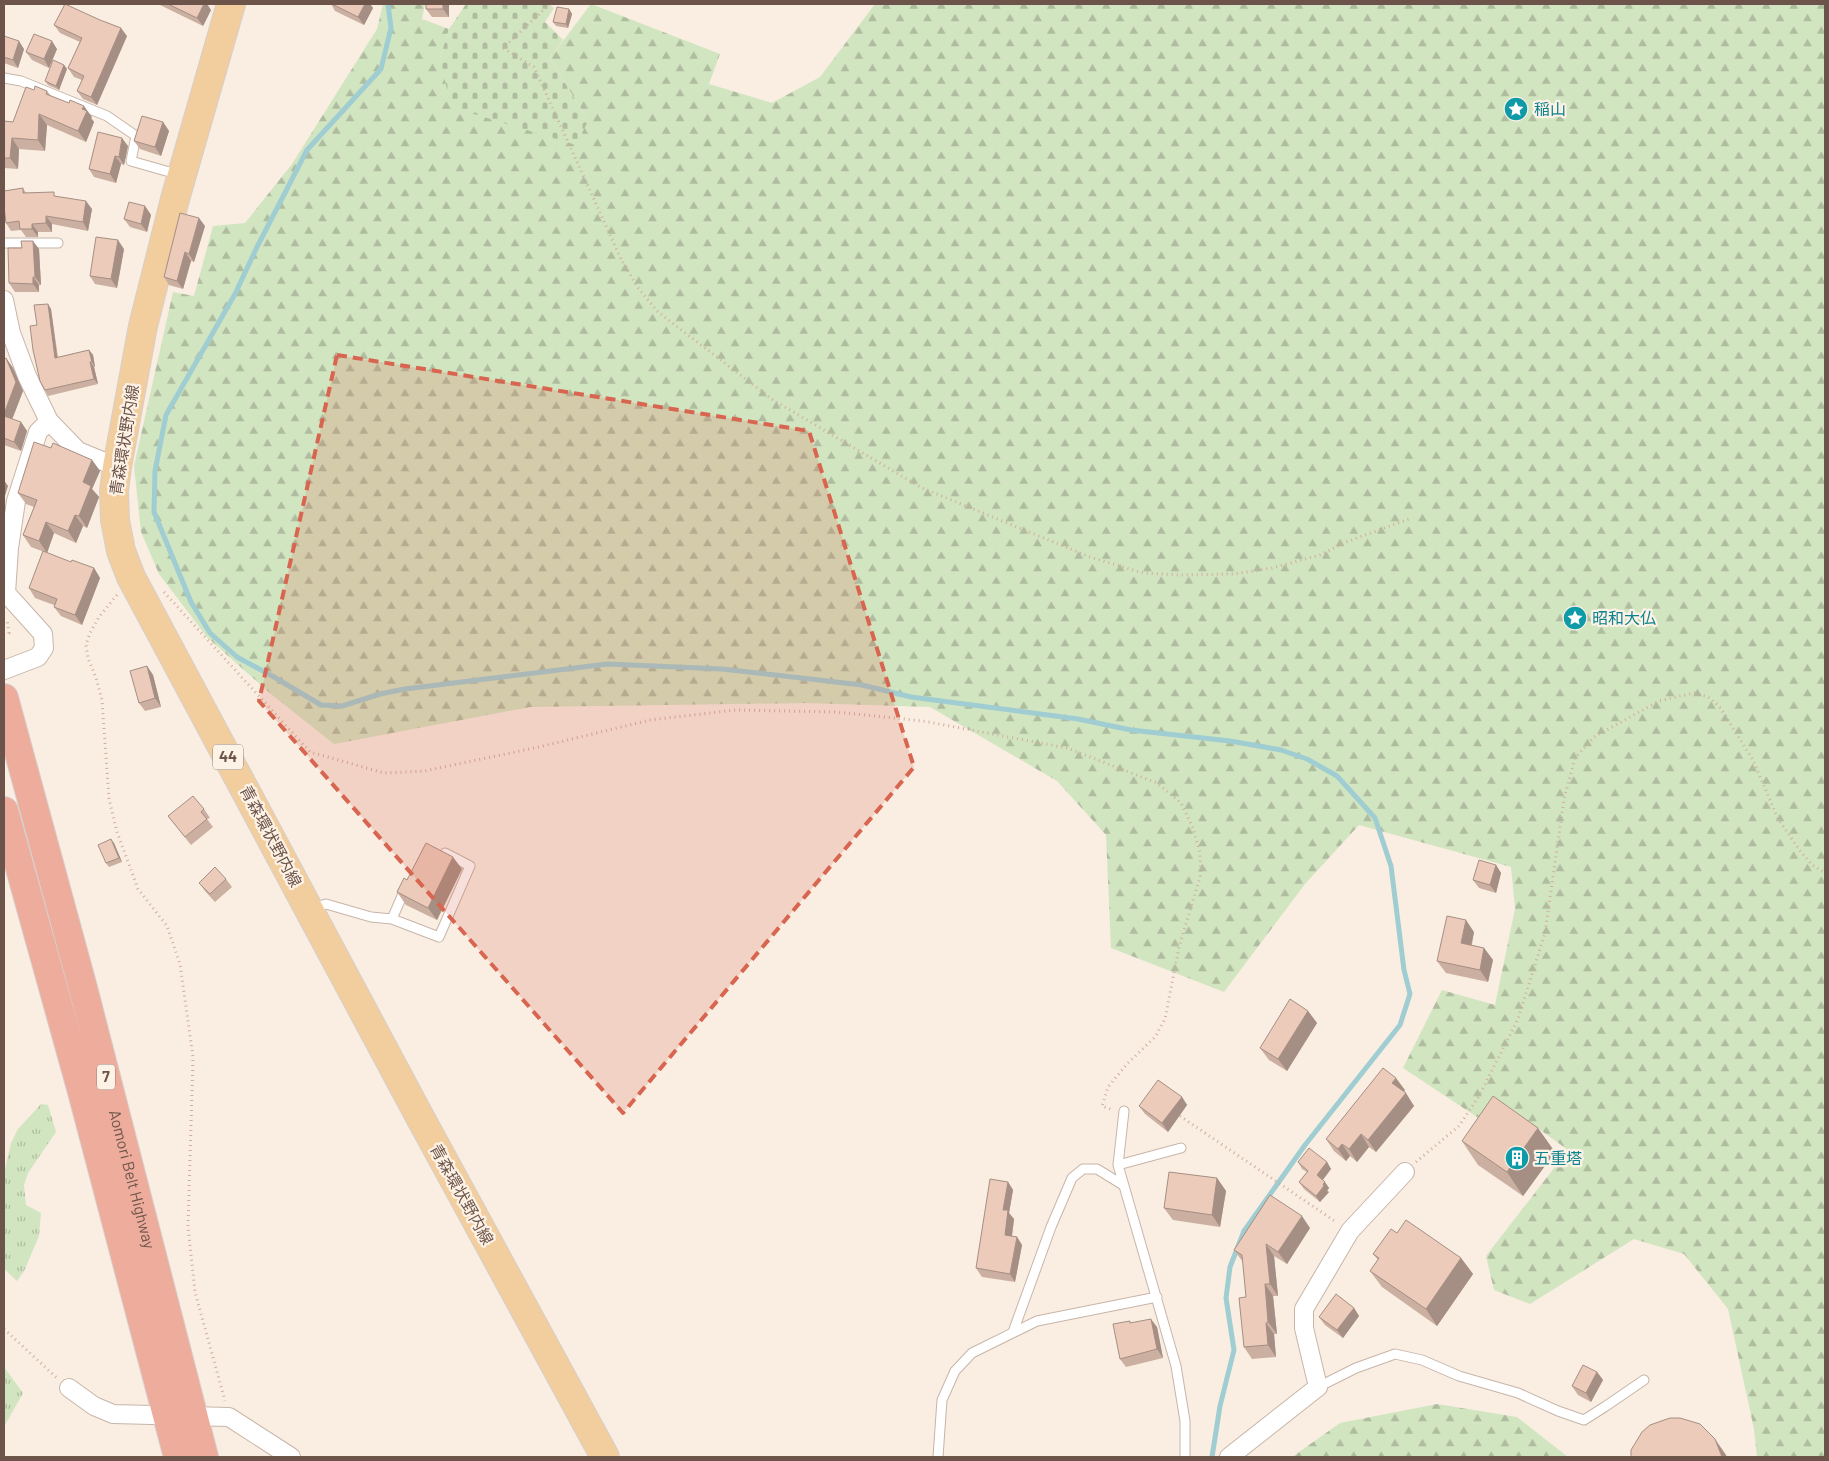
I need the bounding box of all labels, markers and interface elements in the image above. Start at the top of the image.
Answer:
place icon: 稲山 [1503,96,1529,122]
place label: 稲山 [1534,99,1566,118]
street label: 青森環状野内線 [105,383,142,497]
place icon: 昭和大仏 [1562,605,1588,631]
place label: 昭和大仏 [1592,608,1656,627]
road number: 44 [213,744,243,770]
street label: 青森環状野内線 [237,782,306,890]
road number: 7 [97,1064,115,1090]
street label: Aomori Belt Highway [106,1107,160,1251]
street label: 青森環状野内線 [427,1140,498,1247]
building icon: 五重塔 [1504,1145,1530,1171]
place label: 五重塔 [1534,1148,1582,1167]

